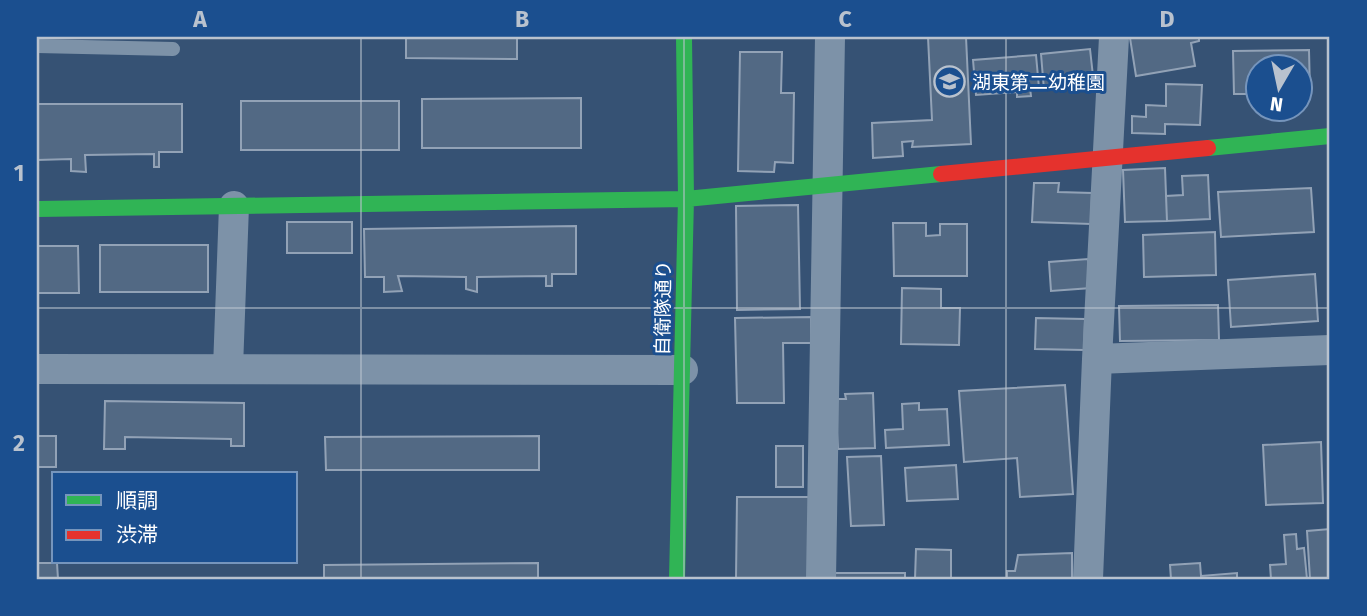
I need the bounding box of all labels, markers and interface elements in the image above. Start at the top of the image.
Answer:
text: A [192,5,207,33]
text: B [515,5,529,33]
text: C [838,5,852,33]
text: D [1160,5,1175,33]
north arrow [1244,52,1314,122]
school or university icon: 湖東第二幼稚園 [932,65,966,99]
place label: 湖東第二幼稚園 [972,71,1105,94]
text: N [1268,92,1284,117]
text: 1 [14,159,24,187]
street label: 自衛隊通り [651,260,675,356]
text: 2 [13,429,25,457]
legend [52,472,298,564]
text: 順調 [116,488,158,514]
text: 渋滞 [116,522,158,548]

